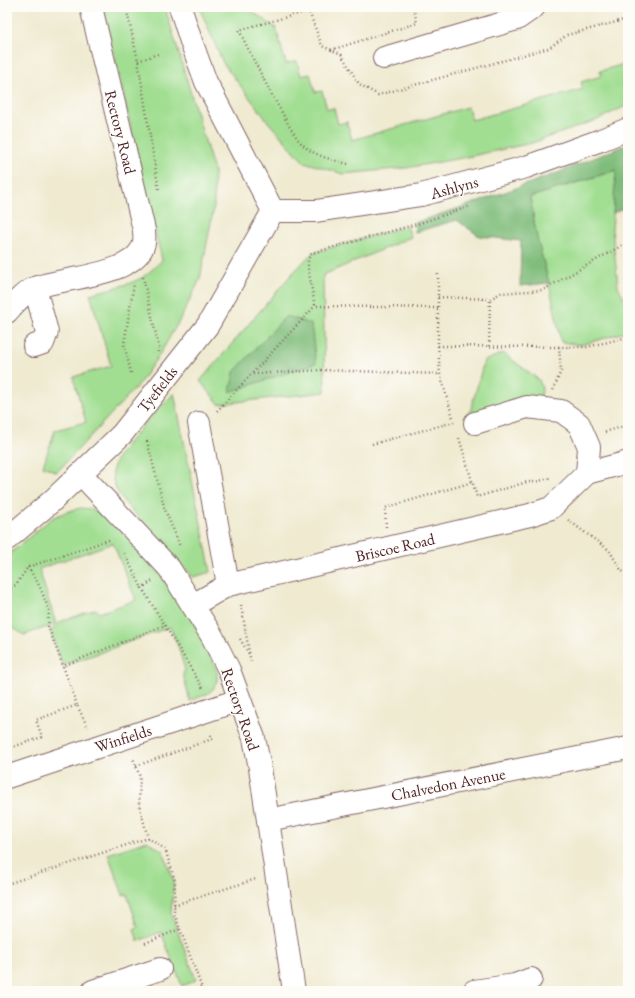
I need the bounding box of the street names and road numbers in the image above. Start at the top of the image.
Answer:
street label: Rectory Road [100,88,141,177]
street label: Ashlyns [427,171,480,204]
street label: Tyefields [133,362,182,417]
street label: Briscoe Road [353,528,438,567]
street label: Rectory Road [217,665,265,754]
street label: Winfields [92,719,154,757]
street label: Chalvedon Avenue [389,763,507,806]

